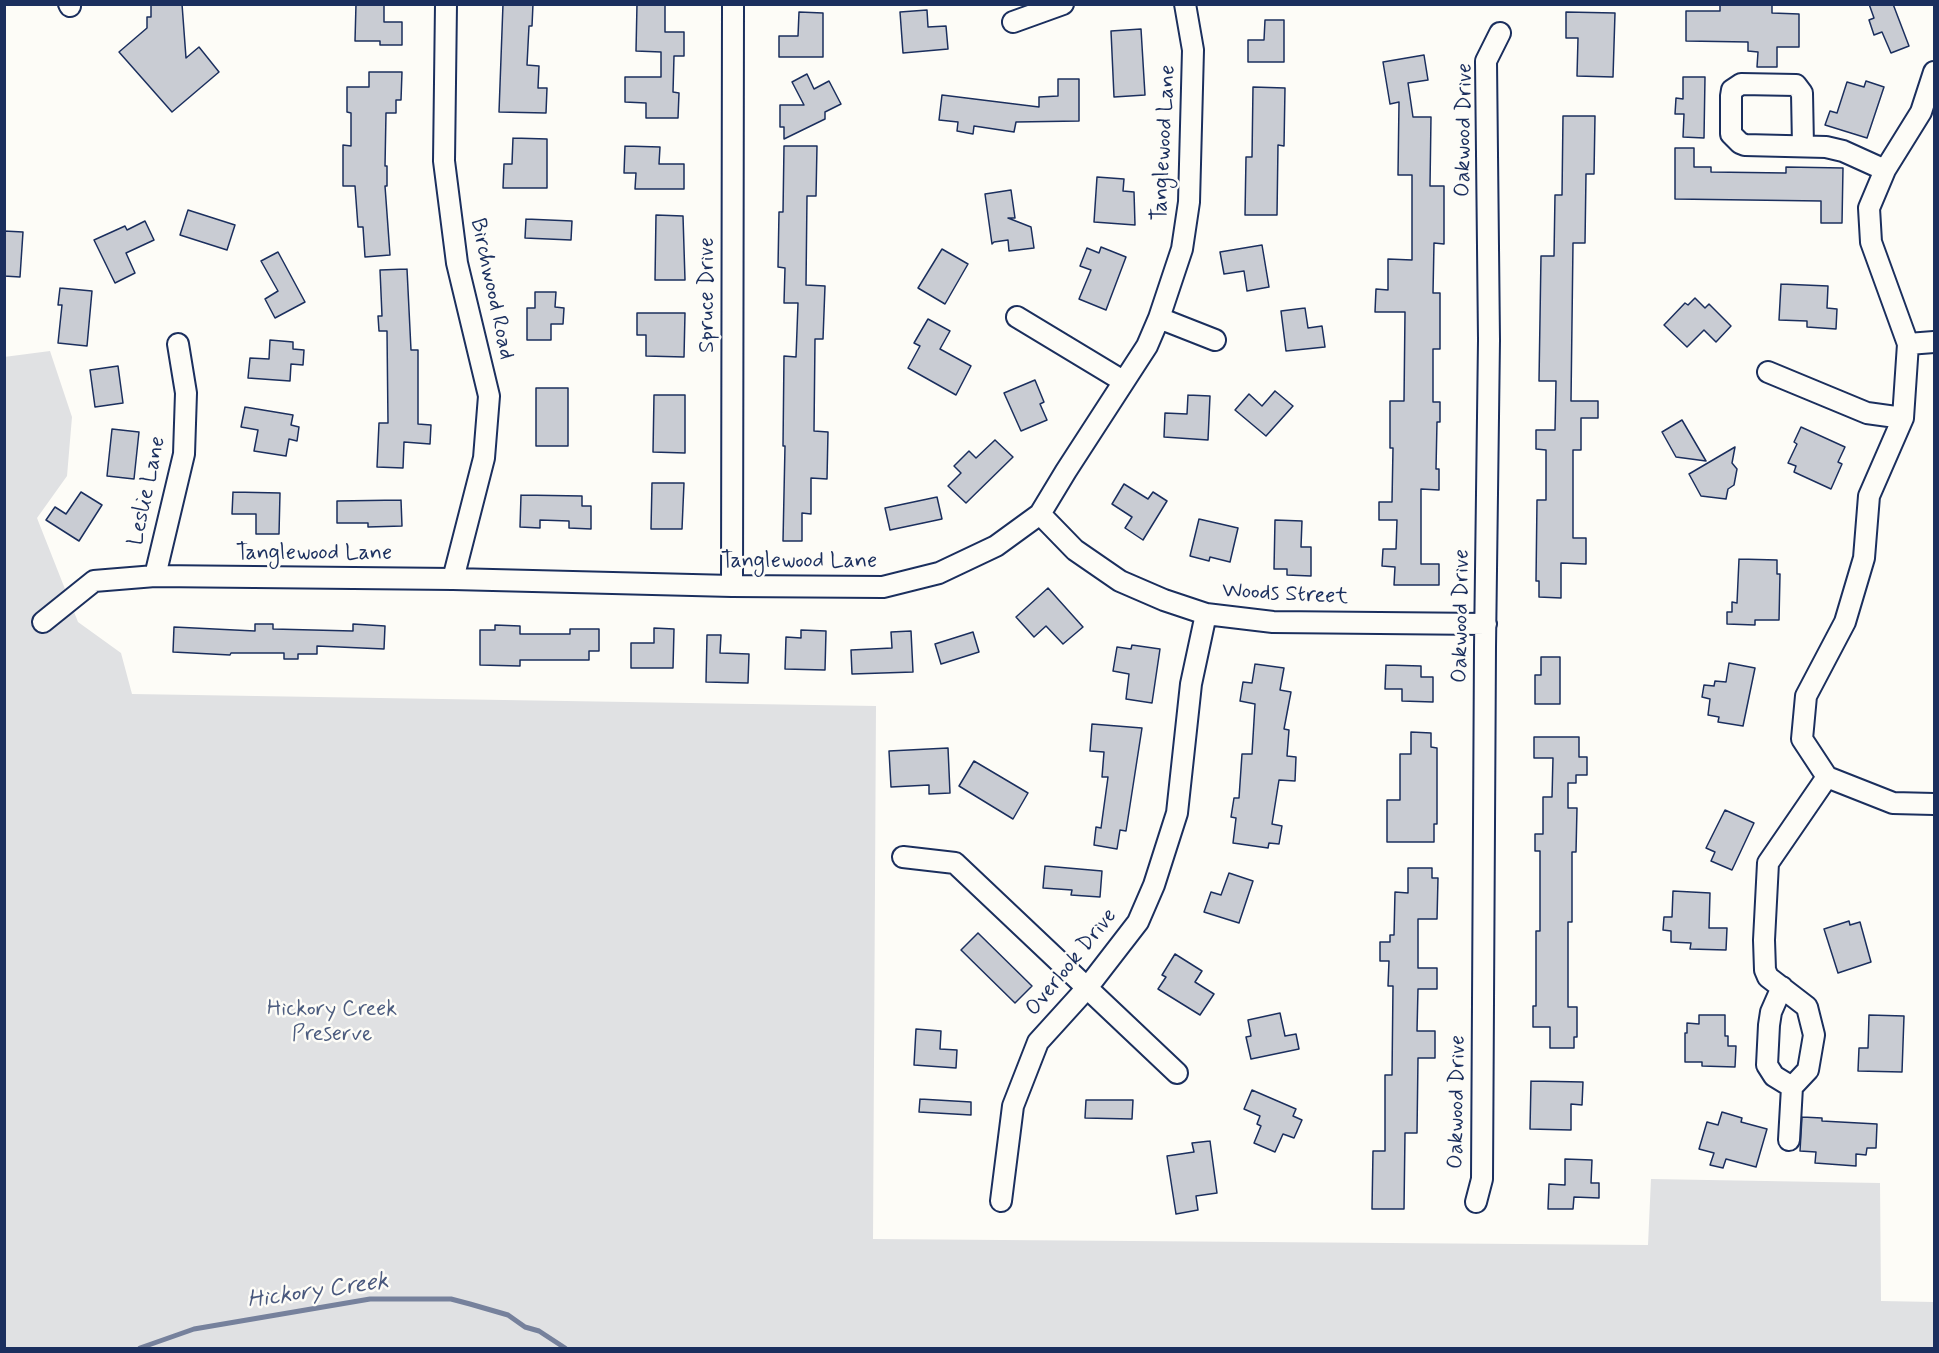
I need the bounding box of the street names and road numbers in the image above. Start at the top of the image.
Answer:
street label: Oakwood Drive [1451,63,1479,197]
street label: Tanglewood Lane [1148,64,1182,222]
street label: Birchwood Road [463,216,519,362]
street label: Spruce Drive [695,237,721,353]
street label: Leslie Lane [124,434,172,548]
street label: Tanglewood Lane [236,541,392,567]
street label: Tanglewood Lane [721,549,877,575]
street label: Oakwood Drive [1448,549,1476,683]
street label: Woods Street [1221,579,1349,611]
street label: Overlook Drive [1021,904,1123,1022]
street label: Oakwood Drive [1444,1035,1472,1169]

